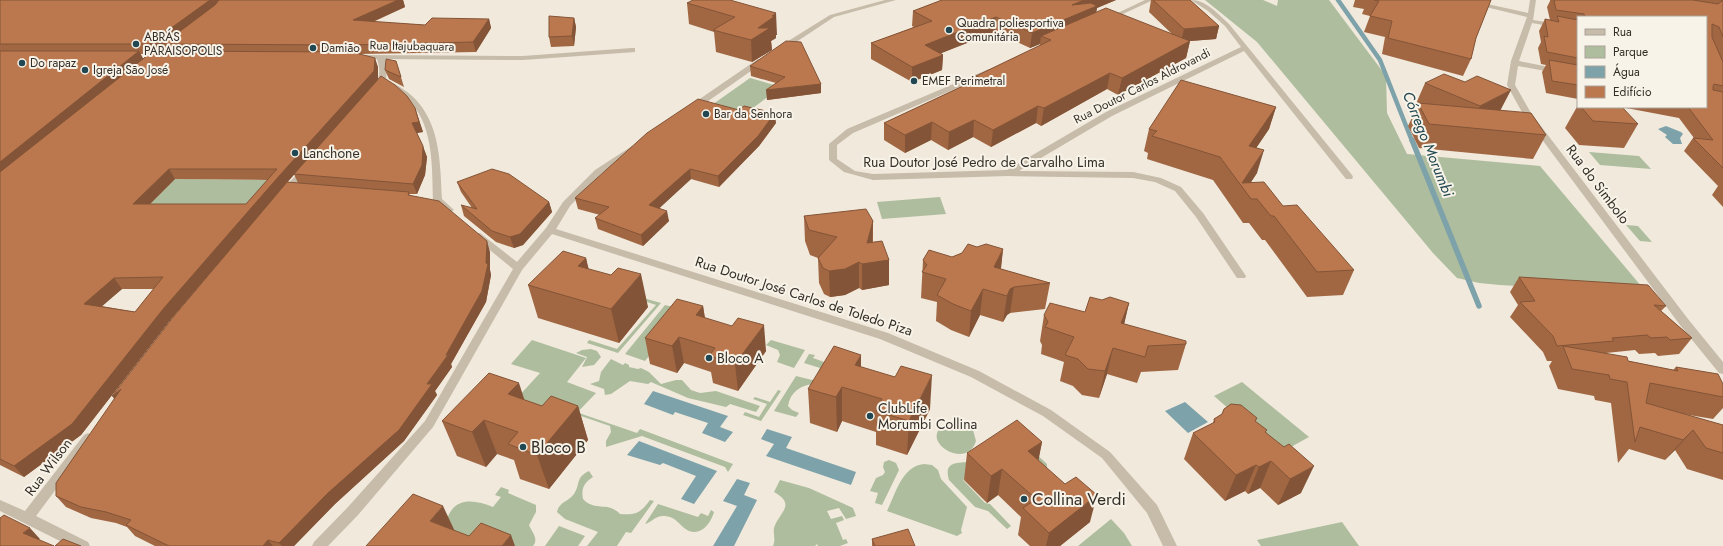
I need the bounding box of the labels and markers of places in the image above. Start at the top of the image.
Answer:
place label: Quadra poliesportiva Comunitária [957,14,1064,46]
marker: Quadra poliesportiva Comunitária [944,25,954,35]
place label: ABRÁS PARAISOPOLIS [144,28,223,60]
marker: ABRÁS PARAISOPOLIS [131,39,141,49]
place label: Damião [321,39,360,57]
marker: Damião [308,43,318,53]
place label: Do rapaz [30,54,77,72]
marker: Do rapaz [17,58,27,68]
place label: Igreja São José [93,61,168,79]
marker: Igreja São José [80,65,90,75]
place label: EMEF Perimetral [922,72,1005,90]
marker: EMEF Perimetral [909,76,919,86]
place label: Bar da Senhora [714,105,792,123]
marker: Bar da Senhora [701,109,711,119]
place label: Lanchone [303,143,360,163]
marker: Lanchone [290,148,300,158]
place label: Bloco A [717,348,764,368]
marker: Bloco A [704,353,714,363]
place label: ClubLife Morumbi Collina [878,398,977,434]
marker: ClubLife Morumbi Collina [865,411,875,421]
place label: Bloco B [531,435,586,459]
marker: Bloco B [518,442,528,452]
place label: Collina Verdi [1032,487,1126,511]
marker: Collina Verdi [1019,494,1029,504]

